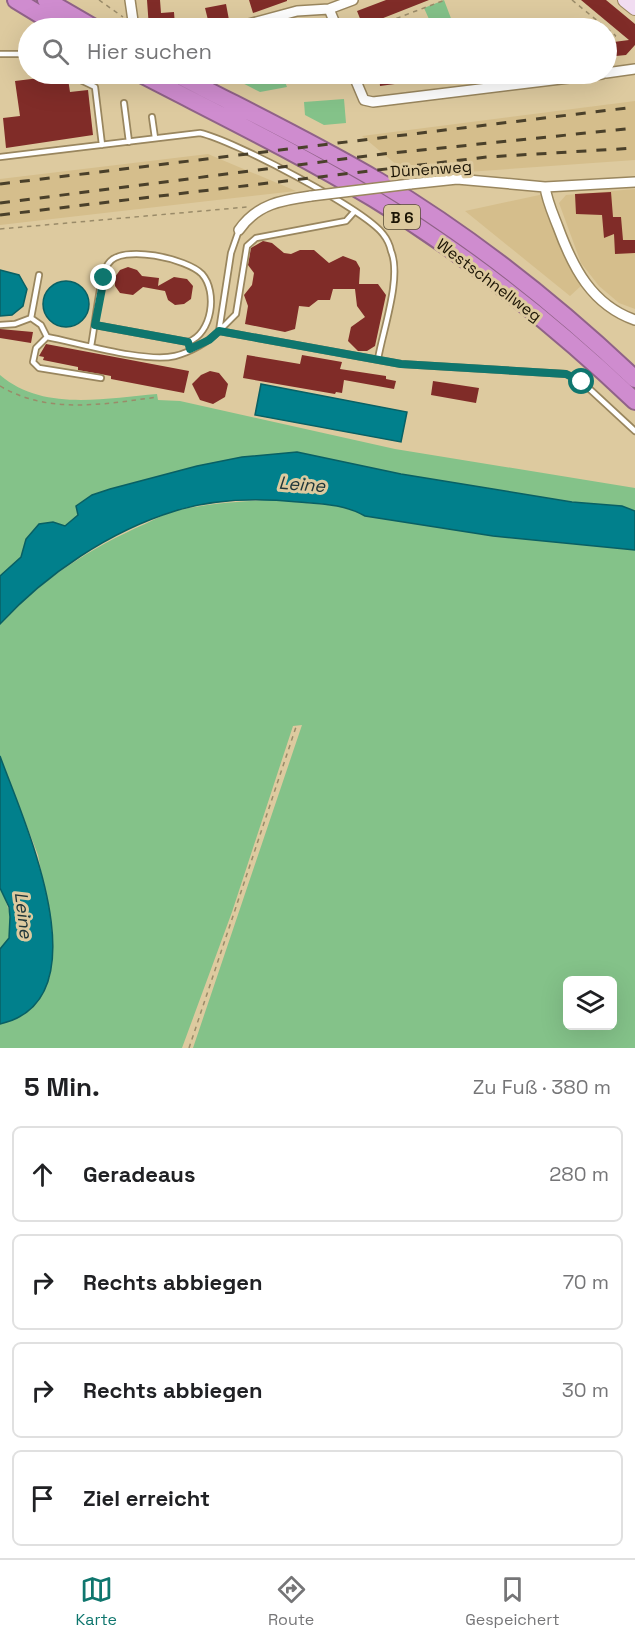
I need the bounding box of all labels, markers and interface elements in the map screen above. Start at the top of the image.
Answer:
search box [18,18,617,84]
icon: search [39,35,72,68]
text: Hier suchen [87,37,212,65]
street label: Dünenweg [389,156,473,182]
road number: B 6 [384,205,420,229]
street label: Westschnellweg [432,234,546,326]
route end [90,264,116,290]
route start [568,368,594,394]
water label: Leine [278,471,327,497]
water label: Leine [10,891,38,941]
map controls [563,976,617,1030]
button: layers [563,976,617,1030]
text: 5 Min. [24,1070,100,1104]
text: Zu Fuß · 380 m [473,1074,611,1100]
icon: ahead [26,1158,59,1191]
text: Geradeaus [83,1160,195,1188]
text: 280 m [549,1161,609,1187]
icon: right [26,1266,59,1299]
text: Rechts abbiegen [83,1268,263,1296]
text: 70 m [563,1269,609,1295]
icon: right [26,1374,59,1407]
text: Rechts abbiegen [83,1376,263,1404]
text: 30 m [562,1377,609,1403]
icon: arrive [26,1482,59,1515]
text: Ziel erreicht [83,1484,210,1512]
tab: Karte [75,1573,117,1630]
tab: Route [268,1573,314,1630]
tab: Gespeichert [465,1573,560,1630]

